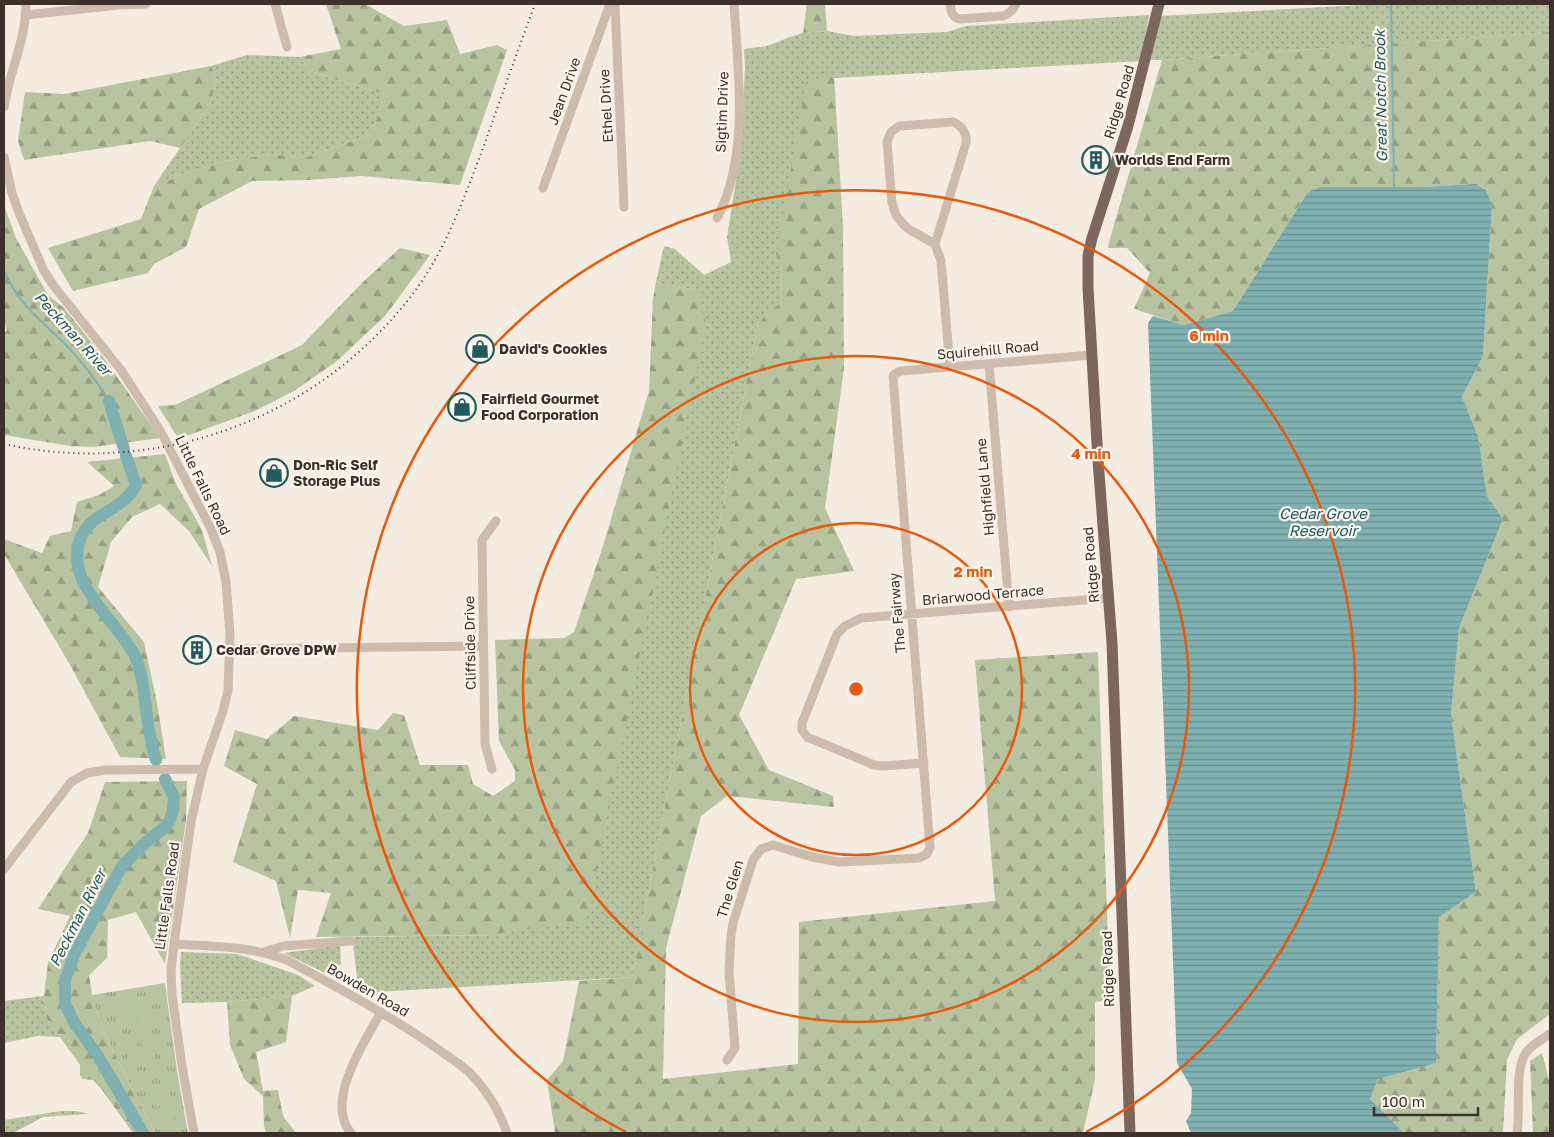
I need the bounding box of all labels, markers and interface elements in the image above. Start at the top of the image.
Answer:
water label: Great Notch Brook [1370,28,1390,163]
street label: Jean Drive [543,55,584,127]
street label: Ridge Road [1100,63,1137,141]
street label: Ethel Drive [595,69,616,143]
street label: Sigtim Drive [712,71,731,153]
building icon: Worlds End Farm [1081,145,1111,175]
place label: Worlds End Farm [1115,151,1230,168]
water label: Peckman River [31,288,118,381]
text: 6 min [1189,326,1229,344]
shop icon: David's Cookies [465,334,495,364]
street label: Squirehill Road [936,337,1040,362]
place label: David's Cookies [499,340,607,357]
place label: Fairfield Gourmet Food Corporation [481,390,600,423]
shop icon: Fairfield Gourmet Food Corporation [447,392,477,422]
street label: Little Falls Road [172,432,235,537]
street label: Highfield Lane [972,438,997,537]
text: 4 min [1071,444,1111,462]
place label: Don-Ric Self Storage Plus [293,456,380,489]
shop icon: Don-Ric Self Storage Plus [259,458,289,488]
water label: Cedar Grove Reservoir [1279,504,1368,539]
street label: Ridge Road [1079,526,1102,604]
text: 2 min [953,562,993,580]
street label: The Fairway [884,572,908,654]
street label: Briarwood Terrace [921,581,1045,608]
street label: Cliffside Drive [460,596,479,690]
building icon: Cedar Grove DPW [182,635,212,665]
place label: Cedar Grove DPW [216,641,337,658]
centre of rings [847,680,865,698]
street label: Little Falls Road [151,841,183,951]
street label: The Glen [713,858,746,920]
water label: Peckman River [45,864,110,969]
street label: Ridge Road [1098,931,1117,1008]
street label: Bowden Road [324,959,412,1020]
scale bar [1374,1084,1478,1116]
text: 100 m [1382,1092,1425,1110]

